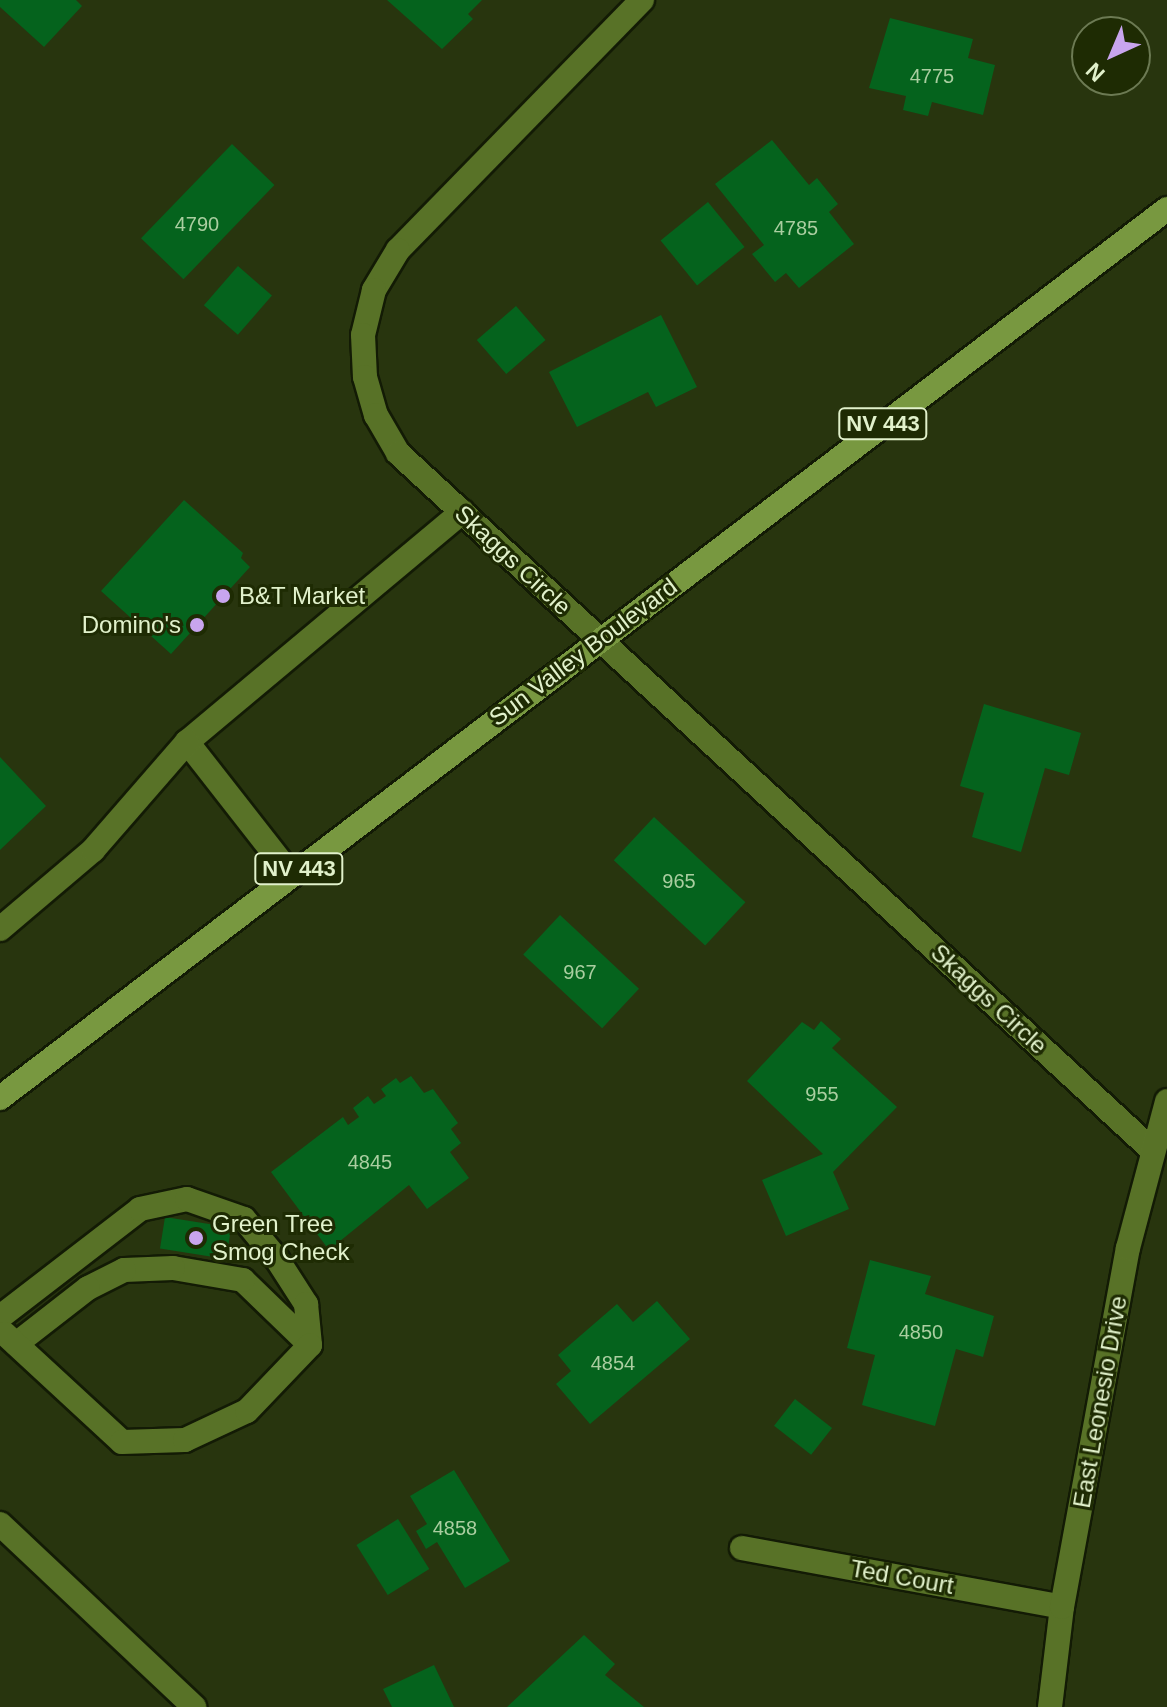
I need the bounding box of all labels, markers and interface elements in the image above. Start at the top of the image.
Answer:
north arrow [1071,16,1151,96]
text: N [1081,58,1110,87]
house number: 4775 [910,64,954,88]
house number: 4790 [175,212,219,236]
house number: 4785 [774,216,818,240]
road number: NV 443 [837,406,929,442]
street label: Skaggs Circle [449,499,577,621]
street label: Sun Valley Boulevard [483,572,683,732]
place label: B&T Market [239,582,366,610]
marker: B&T Market [214,587,232,605]
place label: Domino's [82,611,181,639]
marker: Domino's [188,616,206,634]
road number: NV 443 [253,851,345,887]
house number: 965 [662,869,696,893]
street label: Skaggs Circle [925,938,1053,1060]
house number: 967 [563,960,597,984]
house number: 955 [805,1082,839,1106]
house number: 4845 [348,1150,392,1174]
place label: Green Tree Smog Check [212,1210,349,1266]
marker: Green Tree Smog Check [187,1229,205,1247]
street label: East Leonesio Drive [1067,1294,1133,1510]
house number: 4850 [899,1320,943,1344]
house number: 4854 [591,1351,635,1375]
house number: 4858 [433,1516,477,1540]
street label: Ted Court [848,1554,956,1600]

